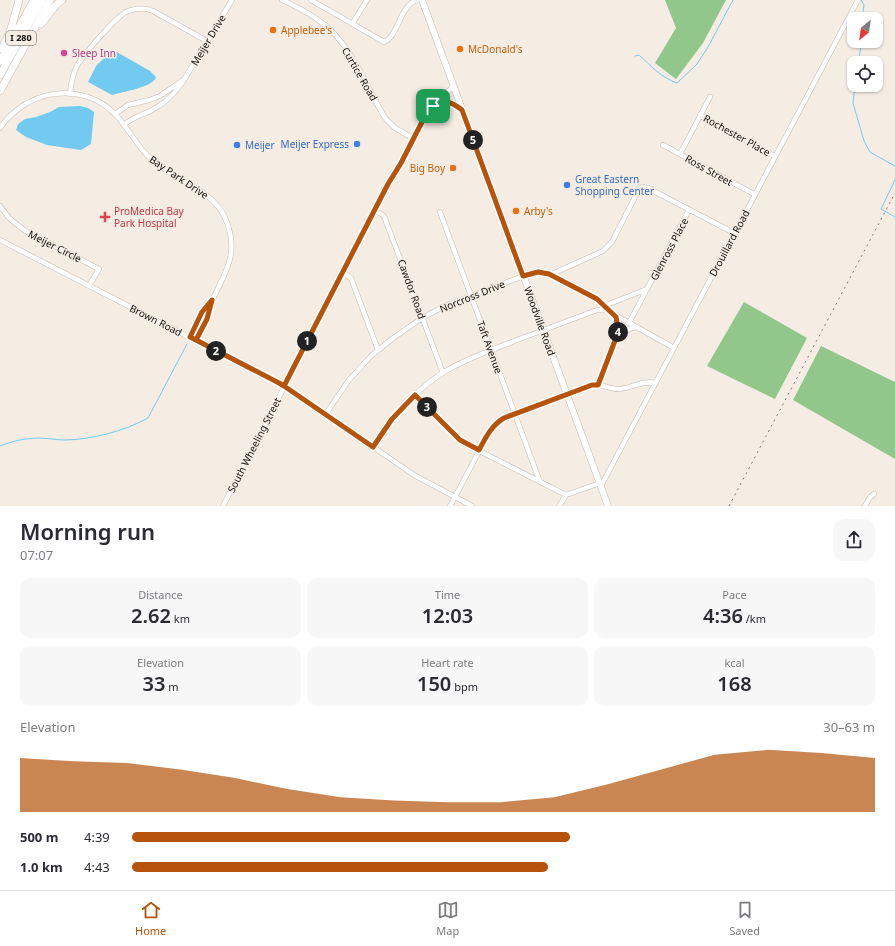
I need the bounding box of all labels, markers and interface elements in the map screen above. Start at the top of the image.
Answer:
street label: Meijer Drive [187,12,229,68]
north arrow [847,12,883,48]
map controls [847,12,883,92]
place label: Applebee's [281,23,332,37]
marker: Applebee's [268,25,278,35]
road number: I 280 [6,31,36,45]
place label: McDonald's [468,42,523,56]
marker: McDonald's [455,44,465,54]
street label: Curtice Road [339,45,381,103]
place label: Sleep Inn [72,46,116,60]
marker: Sleep Inn [59,48,69,58]
button: locate [847,56,883,92]
pin [416,89,450,123]
icon: arrive [422,95,444,117]
street label: Rochester Place [701,111,773,159]
pin: 5 [463,130,483,150]
text: 5 [470,132,476,147]
place label: Meijer Express [281,137,349,151]
place label: Meijer [245,138,275,152]
marker: Meijer Express [352,139,362,149]
marker: Meijer [232,140,242,150]
street label: Ross Street [683,151,736,189]
street label: Bay Park Drive [147,152,212,202]
place label: Big Boy [410,161,446,175]
marker: Big Boy [448,163,458,173]
place label: Great Eastern Shopping Center [575,172,654,198]
marker: Great Eastern Shopping Center [562,180,572,190]
place label: ProMedica Bay Park Hospital [114,204,185,230]
place label: Arby's [524,204,553,218]
marker: Arby's [511,206,521,216]
street label: Drouillard Road [706,207,752,279]
marker: ProMedica Bay Park Hospital [99,211,111,223]
street label: Glenross Place [647,215,691,283]
street label: Meijer Circle [26,227,84,266]
street label: Cawdor Road [395,257,429,321]
street label: Norcross Drive [437,276,507,315]
street label: Woodville Road [521,285,559,357]
street label: Brown Road [127,301,185,339]
street label: Taft Avenue [474,319,506,376]
pin: 4 [608,322,628,342]
text: 4 [615,324,621,339]
pin: 1 [297,331,317,351]
text: 1 [304,333,310,348]
pin: 2 [206,341,226,361]
text: 2 [213,343,219,358]
street label: South Wheeling Street [224,395,284,495]
pin: 3 [417,397,437,417]
text: 3 [424,399,430,414]
text: Morning run [20,516,155,546]
button: share [833,519,875,561]
text: 07:07 [20,546,53,564]
text: Distance [138,587,183,602]
text: Time [435,587,460,602]
text: Pace [722,587,747,602]
text: 2.62 [131,602,171,629]
text: 12:03 [422,602,473,629]
text: 4:36 [703,602,743,629]
text: km [171,611,190,626]
text: /km [743,611,766,626]
text: Elevation [137,655,184,670]
text: Heart rate [421,655,474,670]
text: kcal [724,655,745,670]
text: 33 [142,670,165,697]
text: 150 [417,670,451,697]
text: 168 [717,670,752,697]
text: m [165,679,179,694]
text: bpm [451,679,478,694]
text: Elevation [20,718,76,736]
text: 30–63 m [823,718,875,736]
text: 500 m [20,828,58,846]
text: 4:39 [84,828,110,846]
text: 1.0 km [20,858,63,876]
text: 4:43 [84,858,110,876]
tab: Home [135,899,166,938]
tab: Map [436,899,459,938]
tab: Saved [729,899,760,938]

